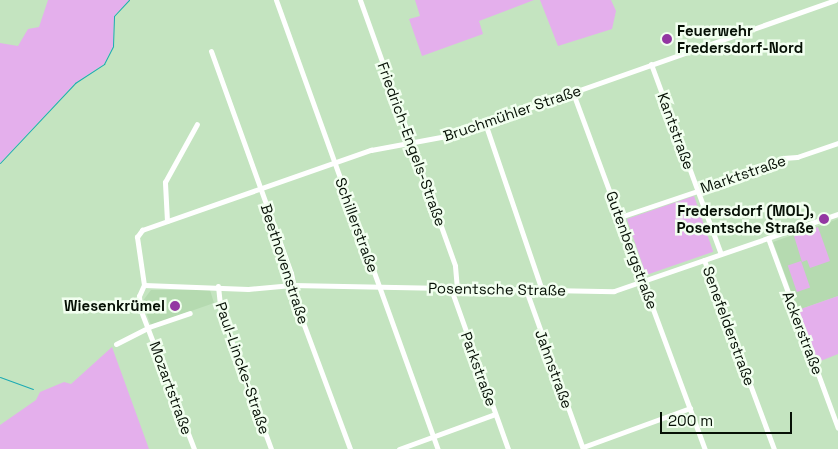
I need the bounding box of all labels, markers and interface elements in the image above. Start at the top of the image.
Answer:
place label: Feuerwehr Fredersdorf-Nord [677,21,803,56]
marker: Feuerwehr Fredersdorf-Nord [661,33,673,45]
street label: Friedrich-Engels-Straße [374,60,450,228]
street label: Bruchmühler Straße [441,81,583,145]
street label: Kantstraße [654,90,698,172]
street label: Marktstraße [698,151,788,197]
street label: Schillerstraße [331,175,383,275]
street label: Gutenbergstraße [602,189,662,311]
place label: Fredersdorf (MOL), Posentsche Straße [676,201,814,236]
street label: Beethovenstraße [257,202,313,326]
marker: Fredersdorf (MOL), Posentsche Straße [818,213,830,225]
street label: Senefelderstraße [699,264,759,388]
street label: Posentsche Straße [428,279,566,299]
street label: Ackerstraße [779,289,827,377]
place label: Wiesenkrümel [64,297,165,315]
street label: Paul-Lincke-Straße [212,299,274,437]
marker: Wiesenkrümel [169,300,181,312]
street label: Jahnstraße [531,327,577,411]
street label: Parkstraße [457,329,501,409]
street label: Mozartstraße [146,339,196,437]
scale bar [663,402,796,434]
text: 200 m [668,411,713,430]

